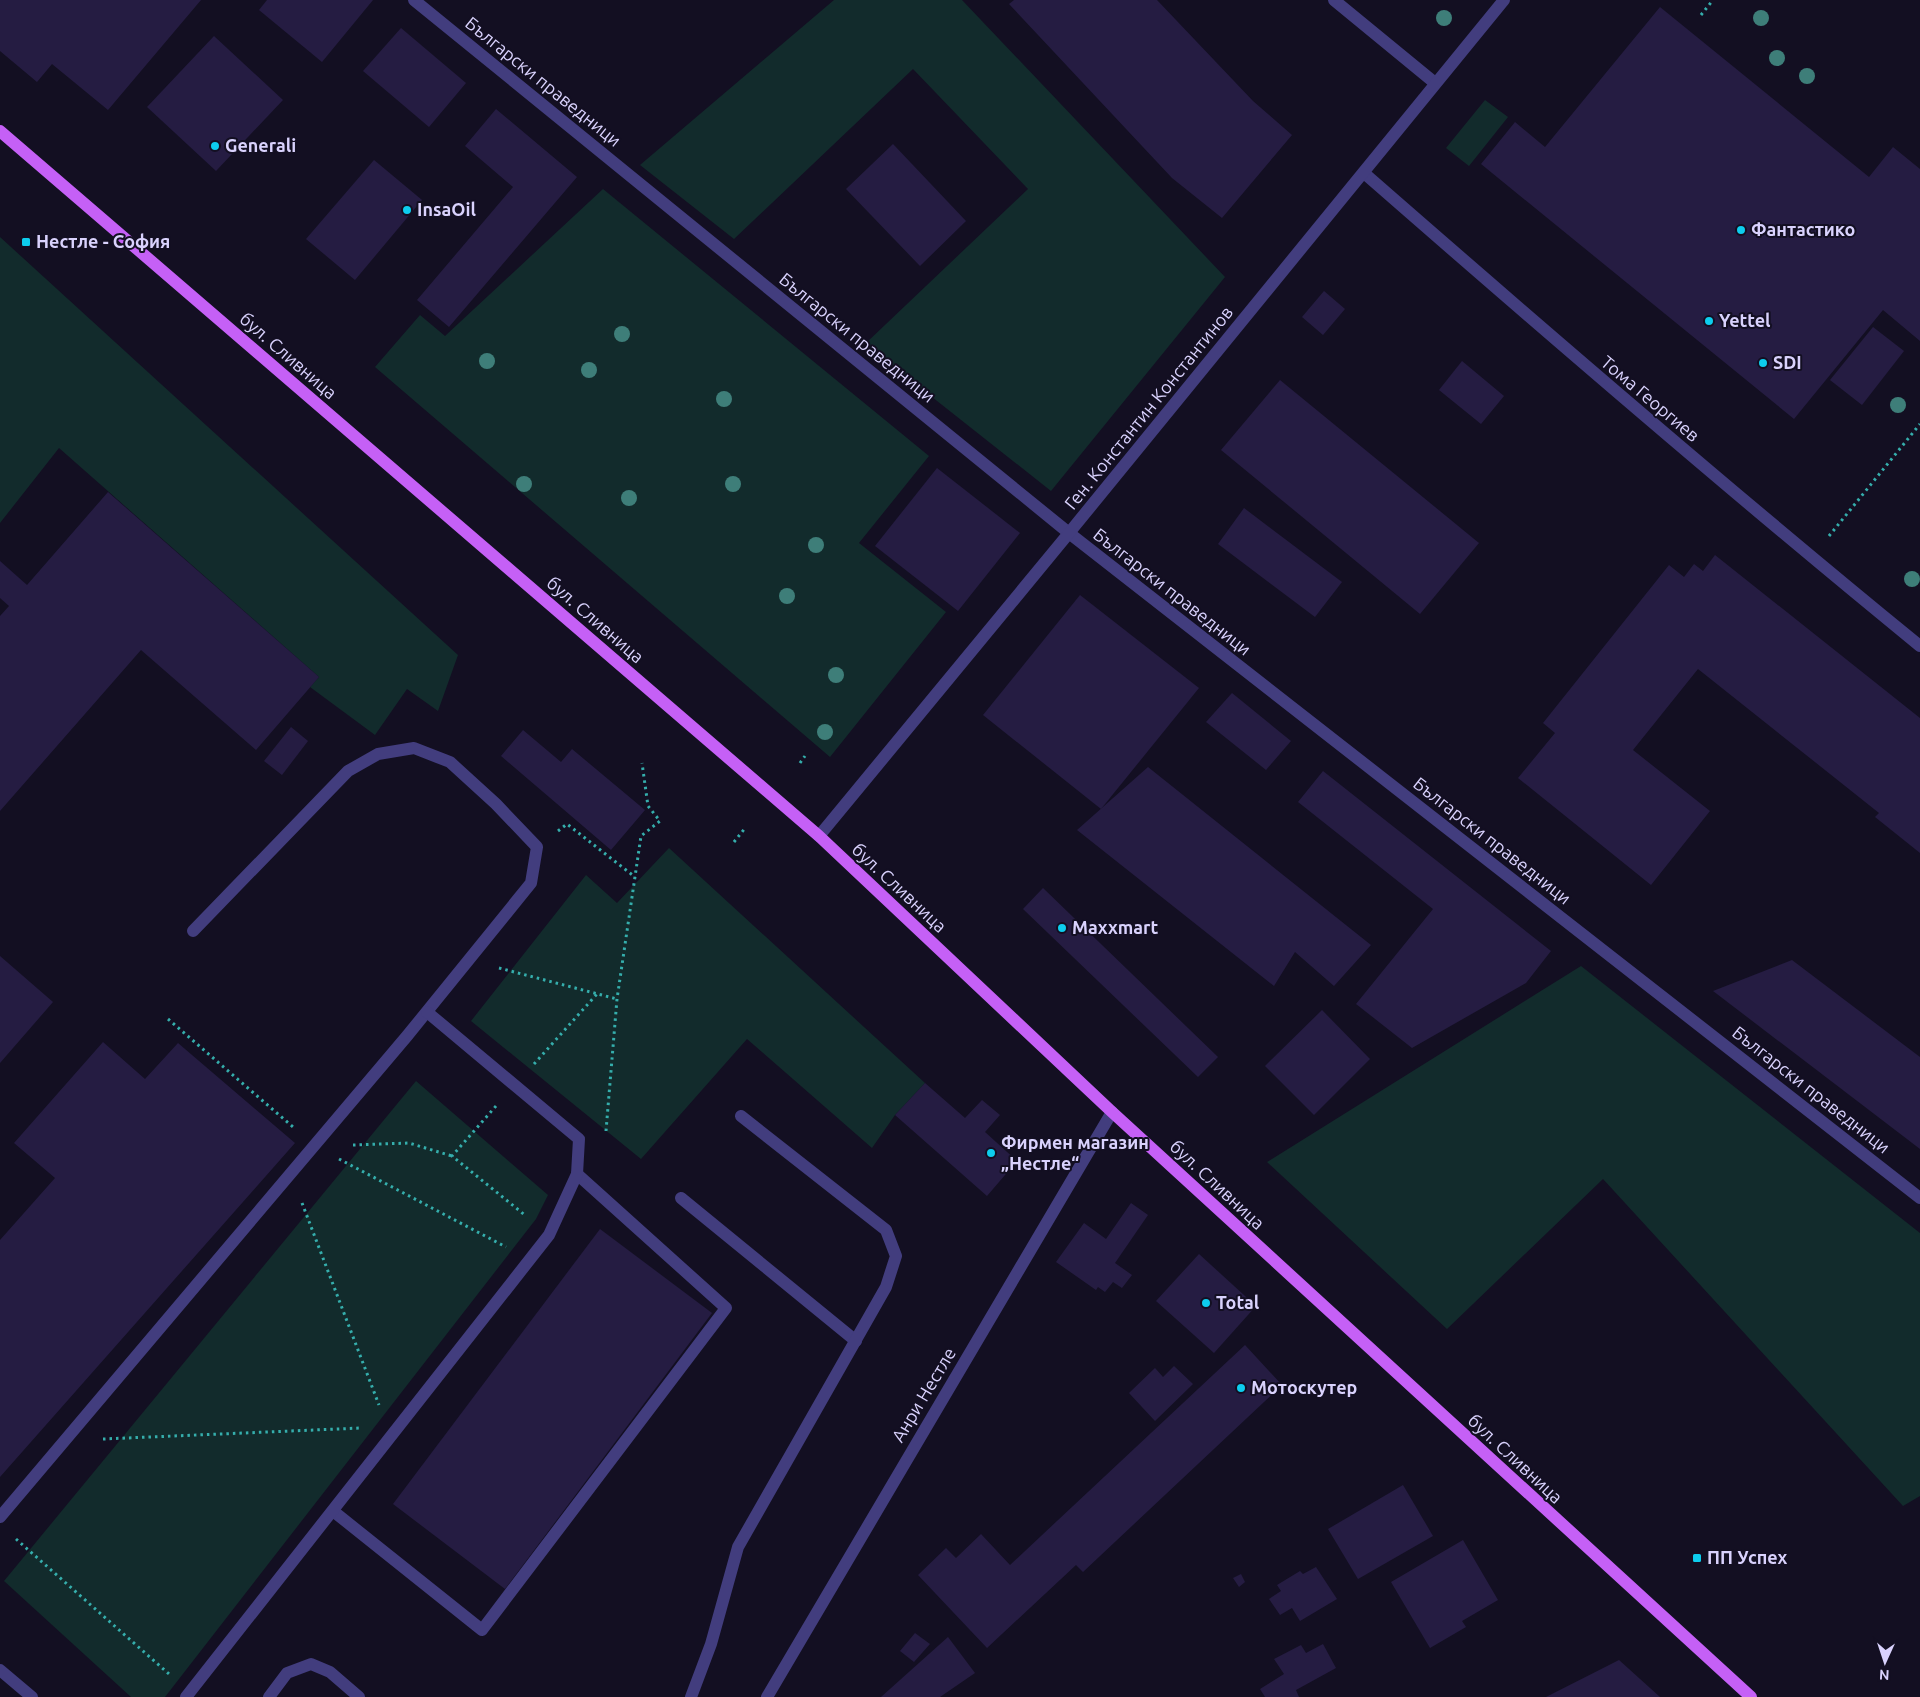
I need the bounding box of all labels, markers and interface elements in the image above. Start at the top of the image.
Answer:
street label: Български праведници [462,12,625,150]
place label: Generali [225,135,296,155]
marker: Generali [209,140,221,152]
place label: InsaOil [417,199,476,219]
marker: InsaOil [401,204,413,216]
place label: Фантастико [1751,219,1855,239]
marker: Фантастико [1735,224,1747,236]
place label: Нестле - София [36,231,170,251]
marker: Нестле - София [20,236,32,248]
street label: Български праведници [776,268,939,406]
street label: Ген. Константин Константинов [1060,302,1236,513]
street label: бул. Сливница [236,308,341,403]
place label: Yettel [1719,310,1771,330]
marker: Yettel [1703,315,1715,327]
street label: Тома Георгиев [1597,351,1704,445]
place label: SDI [1773,352,1802,372]
marker: SDI [1757,357,1769,369]
street label: Български праведници [1090,524,1255,659]
street label: бул. Сливница [543,572,648,667]
street label: Български праведници [1410,773,1575,908]
street label: бул. Сливница [848,839,951,936]
place label: Maxxmart [1072,917,1159,937]
marker: Maxxmart [1056,922,1068,934]
street label: Български праведници [1729,1022,1894,1157]
place label: Фирмен магазин „Нестле“ [1001,1132,1149,1173]
street label: бул. Сливница [1166,1136,1269,1233]
marker: Фирмен магазин „Нестле“ [985,1147,997,1159]
place label: Total [1216,1292,1260,1312]
marker: Total [1200,1297,1212,1309]
street label: Анри Нестле [887,1344,959,1445]
place label: Мотоскутер [1251,1377,1357,1397]
marker: Мотоскутер [1235,1382,1247,1394]
street label: бул. Сливница [1464,1410,1567,1507]
place label: ПП Успех [1707,1547,1787,1567]
marker: ПП Успех [1691,1552,1703,1564]
north arrow [1860,1637,1910,1687]
text: N [1879,1667,1890,1683]

